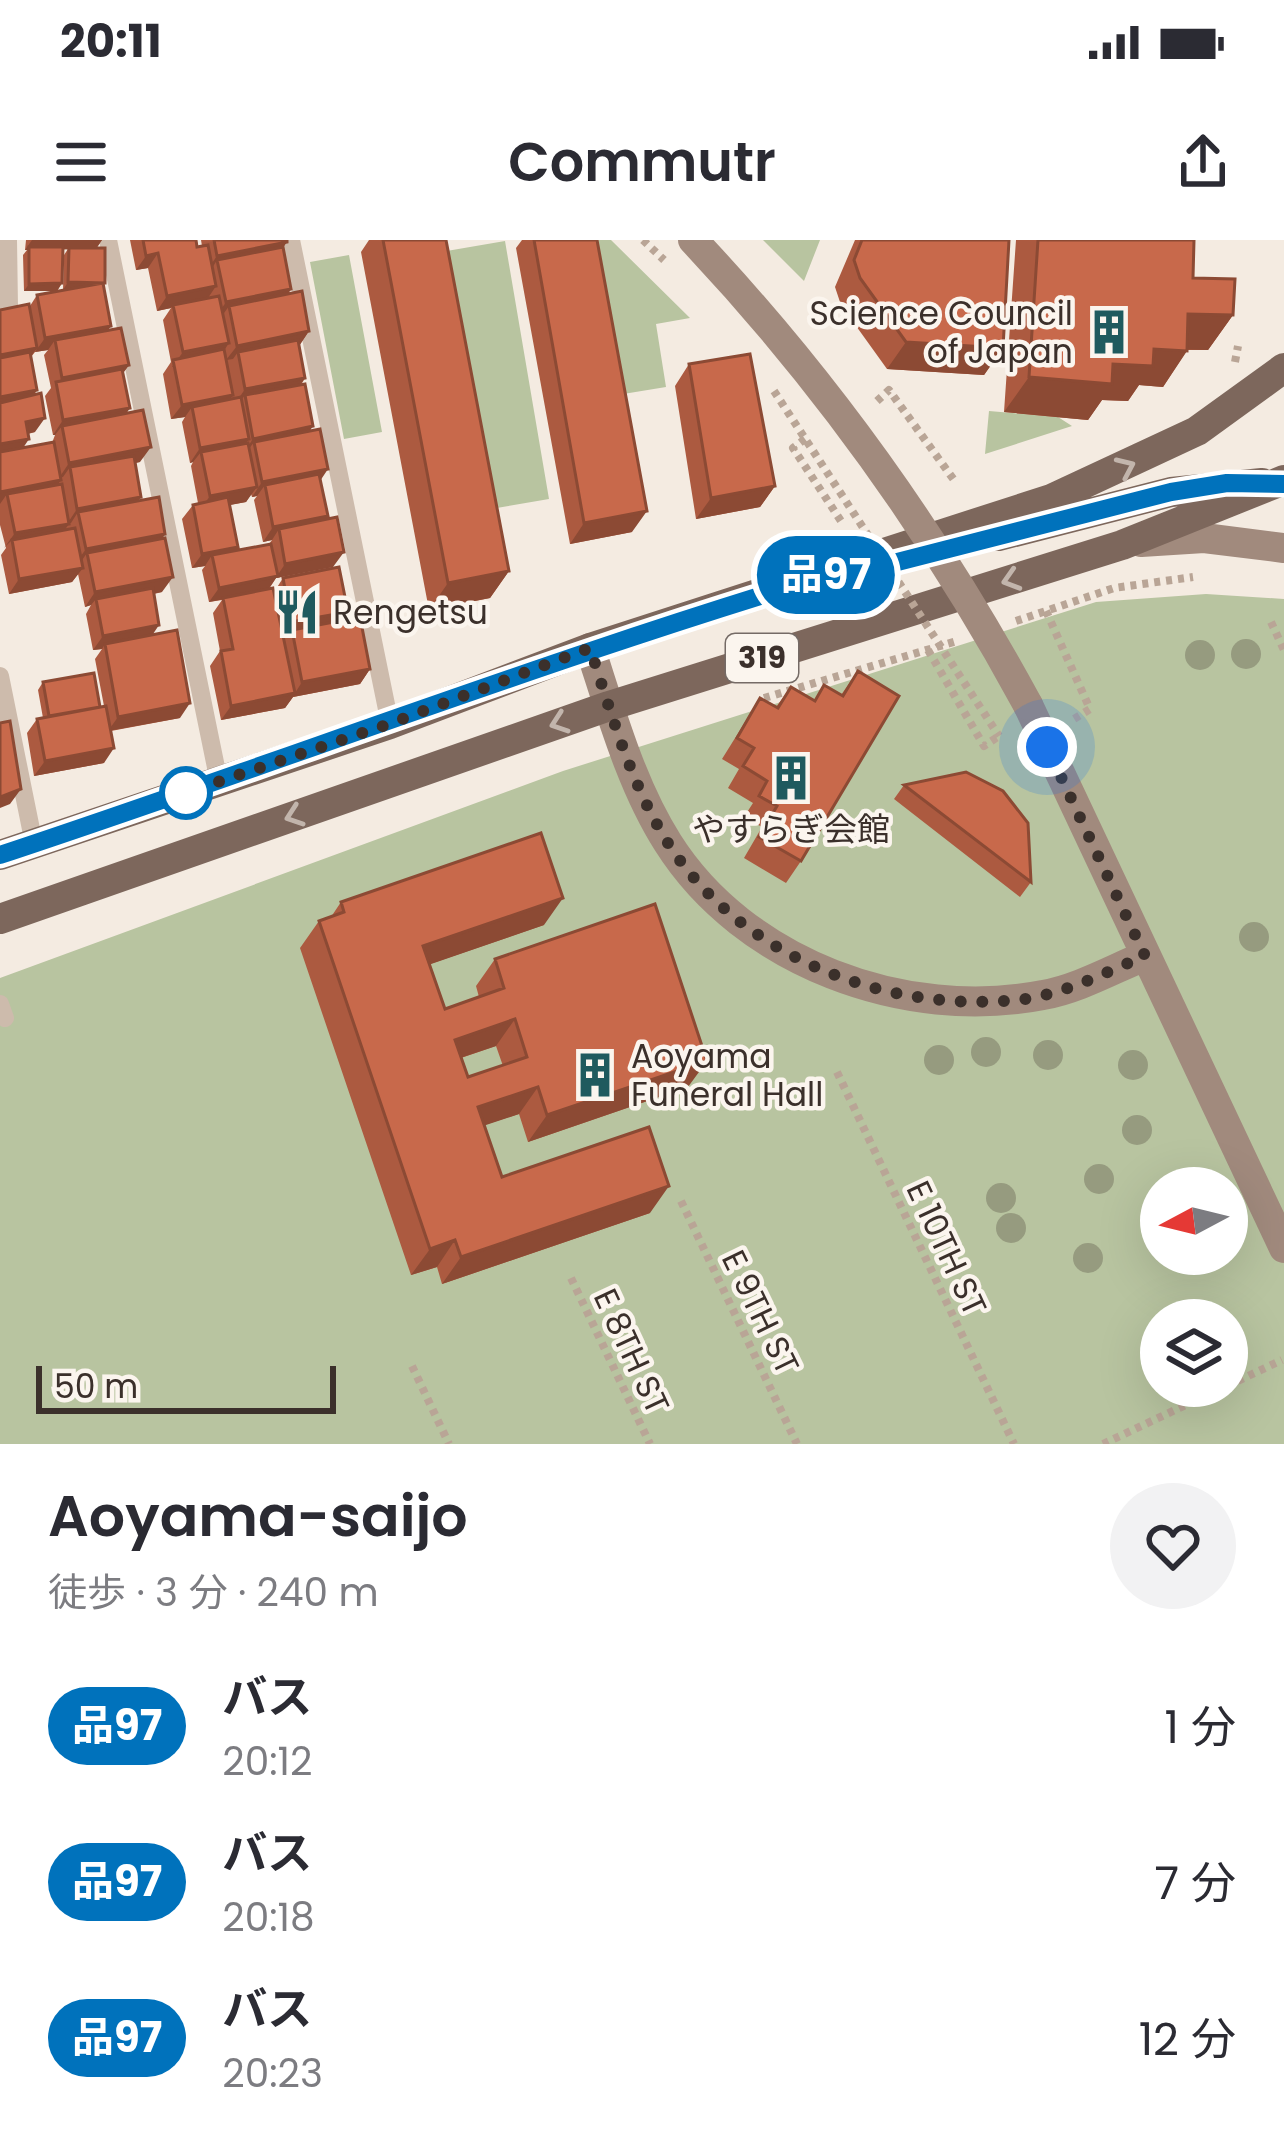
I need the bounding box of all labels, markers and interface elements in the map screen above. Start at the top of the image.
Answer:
text: 20:11 [60,10,162,73]
text: Commutr [508,124,776,200]
icon: menu [48,129,114,195]
icon: share [1170,129,1236,195]
place label: Science Council of Japan [809,290,1073,375]
building icon: Science Council of Japan [1084,307,1134,357]
one-way arrow [1114,458,1135,482]
line badge: 品97 [757,536,895,614]
text: 品97 [781,545,871,604]
one-way arrow [1001,566,1022,591]
restaurant icon: Rengetsu [272,587,322,637]
place label: Rengetsu [333,589,488,636]
road number: 319 [726,634,798,682]
one-way arrow [550,709,571,733]
your location [1017,717,1077,777]
building icon: やすらぎ会館 [766,753,816,803]
unlabelled marker [161,768,211,818]
one-way arrow [285,802,306,826]
place label: やすらぎ会館 [692,806,890,853]
place label: Aoyama Funeral Hall [631,1033,823,1118]
building icon: Aoyama Funeral Hall [570,1050,620,1100]
north arrow [1140,1167,1248,1275]
map controls [1140,1167,1248,1407]
street label: E 10TH ST [895,1173,998,1323]
street label: E 9TH ST [710,1242,811,1382]
street label: E 8TH ST [582,1281,681,1422]
button: layers [1140,1299,1248,1407]
scale bar [36,1360,336,1413]
text: 50 m [54,1363,138,1410]
text: Aoyama-saijo [48,1476,468,1556]
button: heart [1110,1483,1236,1609]
text: 徒歩 · 3 分 · 240 m [48,1565,379,1620]
text: バス [222,1666,312,1729]
text: 品97 [72,1696,162,1755]
text: 1 分 [1165,1696,1236,1759]
text: 20:12 [222,1734,312,1789]
text: バス [222,1822,312,1885]
text: 品97 [72,1852,162,1911]
text: 7 分 [1154,1852,1236,1915]
text: 20:18 [222,1890,315,1945]
text: バス [222,1978,312,2041]
text: 品97 [72,2008,162,2067]
text: 12 分 [1139,2008,1236,2071]
text: 20:23 [222,2046,323,2101]

